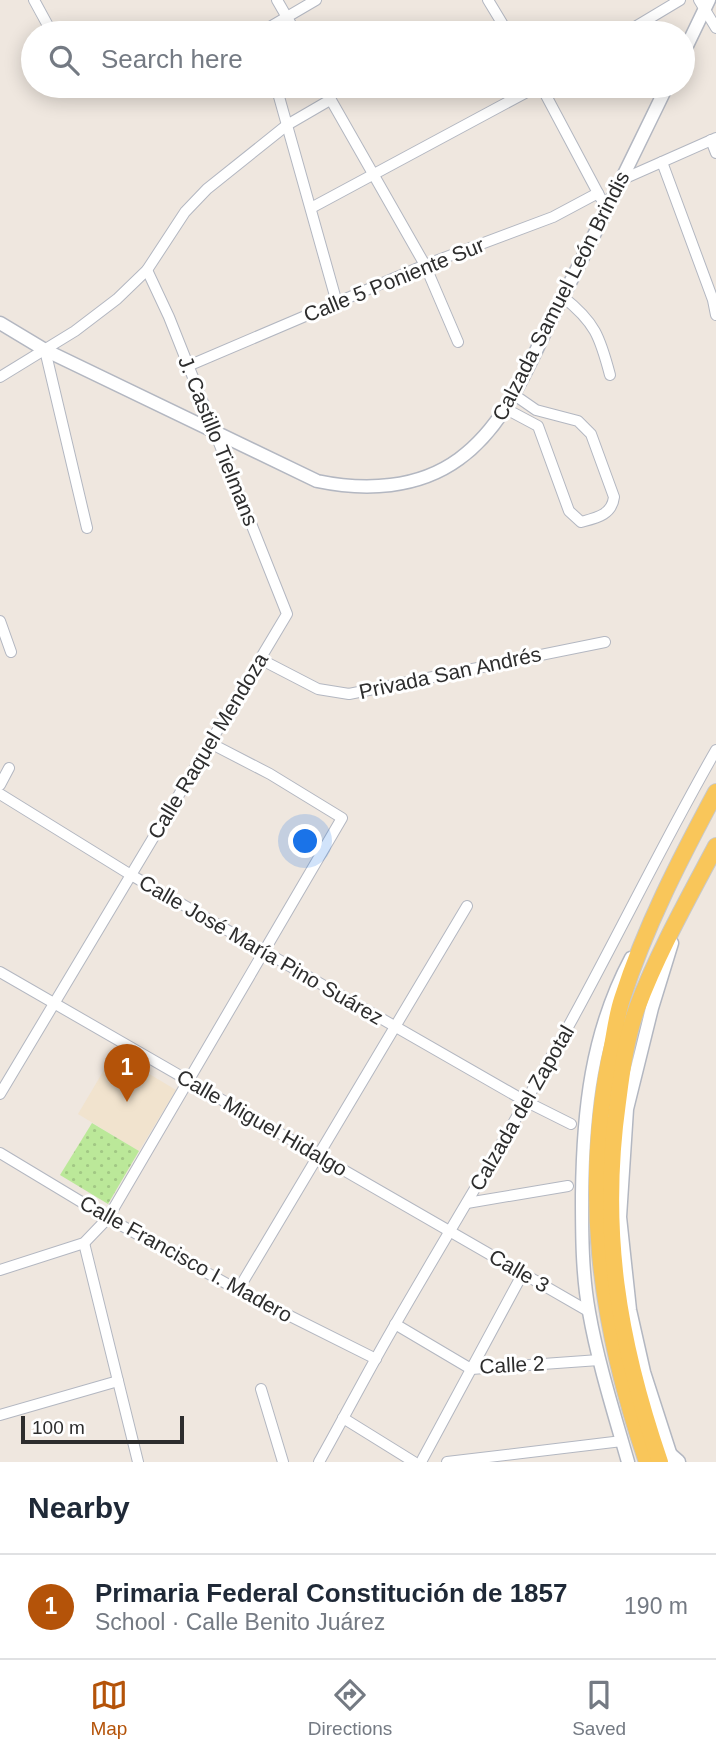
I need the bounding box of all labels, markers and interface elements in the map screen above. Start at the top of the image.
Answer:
search box [21,21,695,98]
icon: search [45,41,83,79]
text: Search here [101,44,243,74]
street label: Calzada Samuel León Brindis [488,167,634,424]
street label: Calle 5 Poniente Sur [300,233,487,326]
street label: J. Castillo Tielmans [174,353,263,529]
street label: Privada San Andrés [357,642,543,703]
street label: Calle Raquel Mendoza [143,648,272,843]
your location [288,824,322,858]
street label: Calle José María Pino Suárez [135,870,387,1029]
street label: Calzada del Zapotal [465,1021,578,1194]
pin: 1 [104,1044,150,1102]
street label: Calle Miguel Hidalgo [173,1064,351,1181]
street label: Calle Francisco I. Madero [76,1191,296,1327]
street label: Calle 3 [485,1244,553,1297]
street label: Calle 2 [479,1351,545,1378]
scale bar [21,1413,184,1445]
text: 100 m [32,1417,85,1438]
text: Nearby [28,1491,130,1524]
text: Primaria Federal Constitución de 1857 [95,1578,568,1608]
text: 1 [45,1593,57,1619]
text: 190 m [624,1593,688,1619]
text: School · Calle Benito Juárez [95,1609,385,1635]
tab: Map [90,1676,128,1740]
tab: Directions [308,1676,392,1740]
tab: Saved [572,1676,626,1740]

